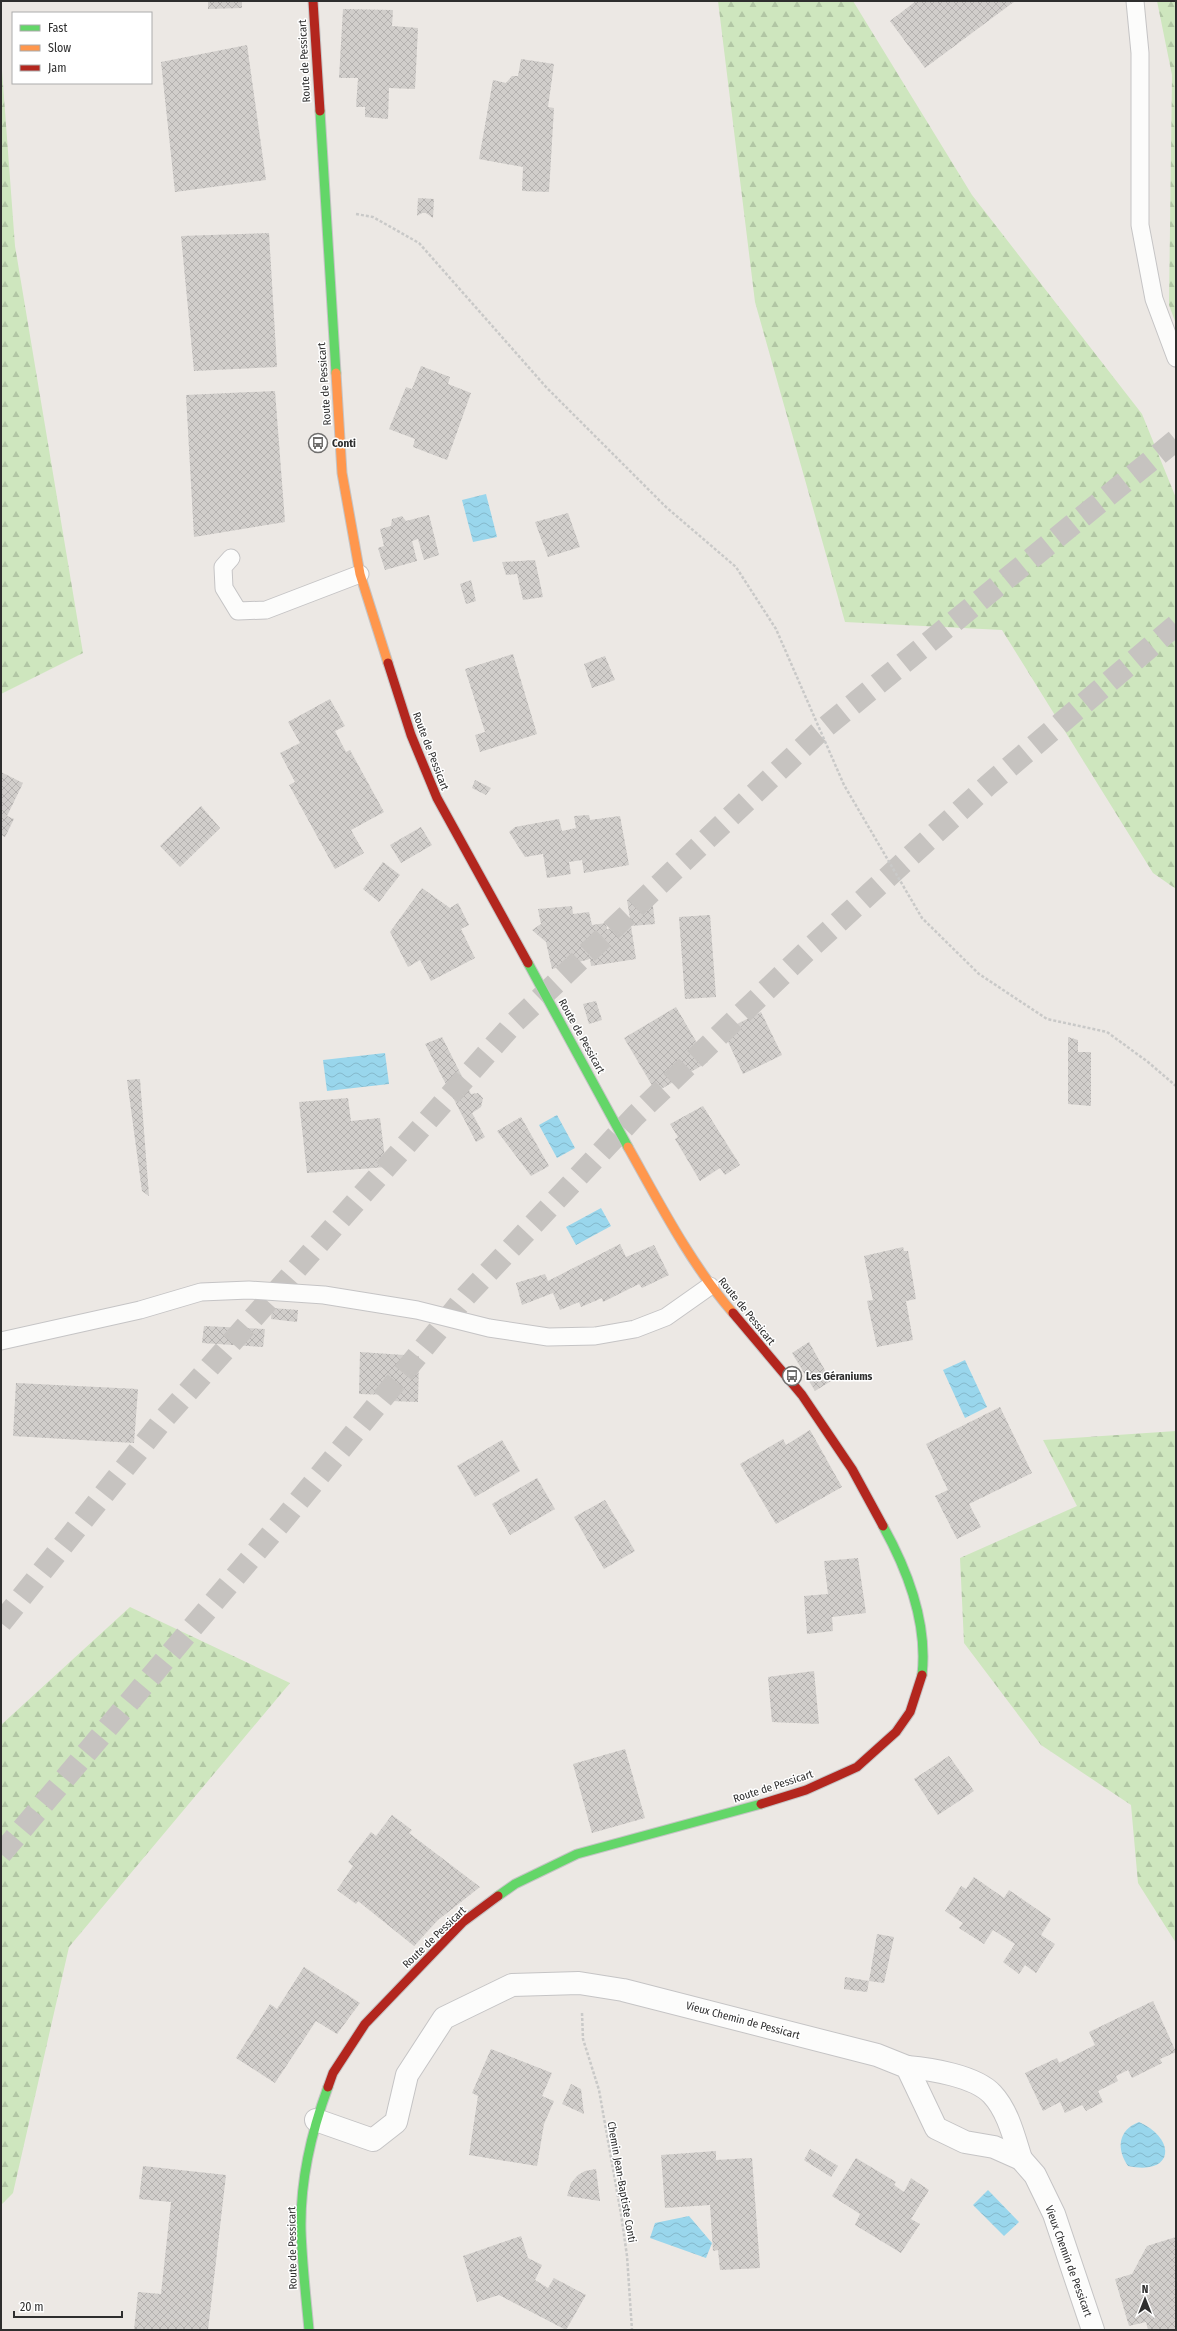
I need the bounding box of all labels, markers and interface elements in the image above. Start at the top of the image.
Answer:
legend [12,12,152,84]
street label: Route de Pessicart [296,19,313,103]
text: Fast [48,21,67,35]
text: Slow [48,41,71,55]
text: Jam [48,61,66,75]
street label: Route de Pessicart [315,342,334,426]
bus stop icon: Conti [307,432,329,454]
place label: Conti [332,437,356,450]
street label: Route de Pessicart [410,710,452,793]
street label: Route de Pessicart [556,997,608,1076]
street label: Route de Pessicart [715,1275,778,1348]
bus stop icon: Les Géraniums [781,1365,803,1387]
place label: Les Géraniums [806,1370,873,1383]
street label: Route de Pessicart [732,1767,815,1805]
street label: Route de Pessicart [400,1904,469,1971]
street label: Vieux Chemin de Pessicart [684,1999,802,2042]
street label: Chemin Jean-Baptiste Conti [604,2120,639,2244]
street label: Vieux Chemin de Pessicart [1042,2204,1095,2319]
street label: Route de Pessicart [285,2206,300,2290]
north arrow [1125,2279,1165,2319]
text: N [1142,2283,1148,2296]
scale bar [14,2293,122,2319]
text: 20 m [20,2300,44,2314]

